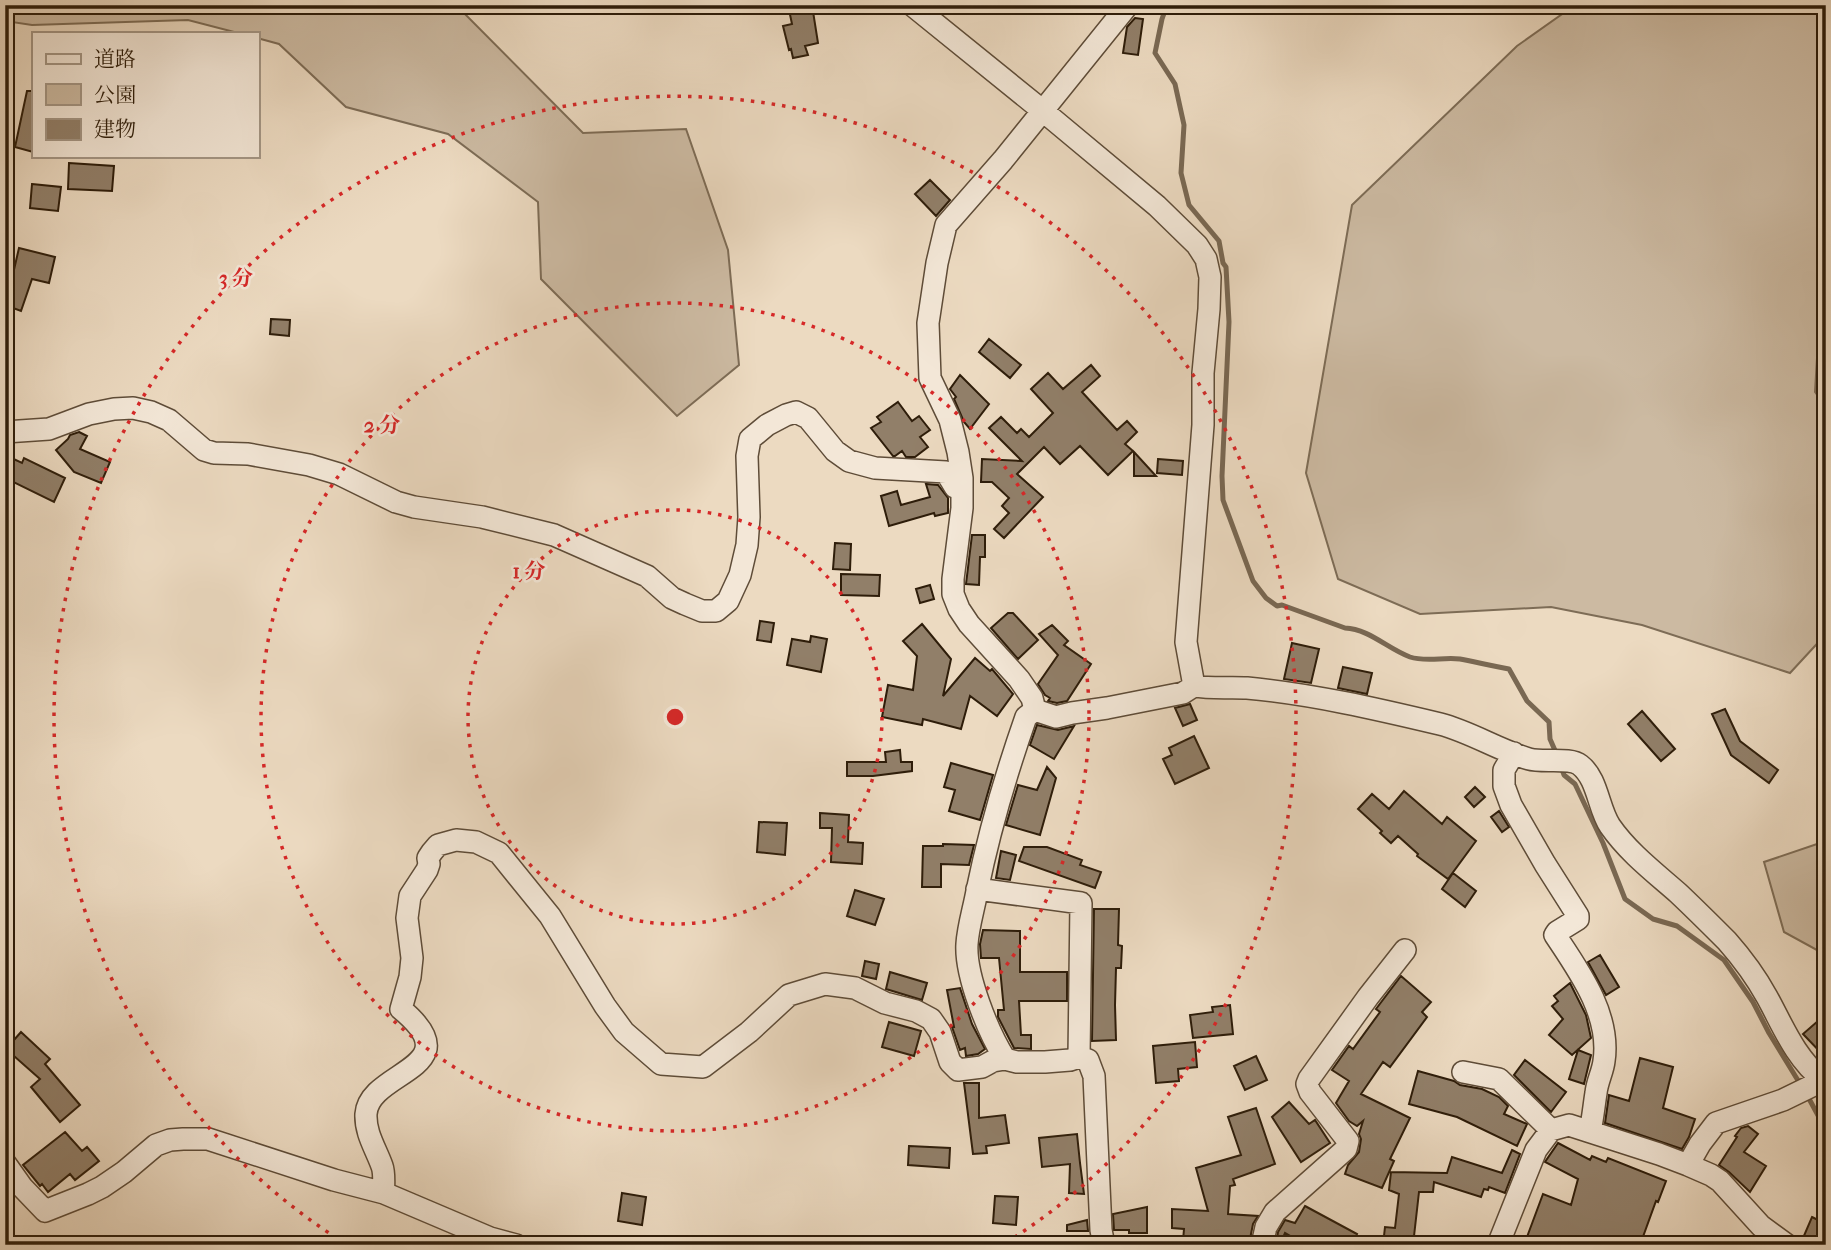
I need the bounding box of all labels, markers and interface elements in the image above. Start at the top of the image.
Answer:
legend [32,32,259,158]
text: 道路 [94,47,136,71]
text: 公園 [94,83,136,107]
text: 建物 [94,117,136,141]
text: 3 分 [219,266,253,290]
text: 2 分 [364,413,400,437]
text: 1 分 [513,559,546,583]
centre of rings [663,705,687,729]

